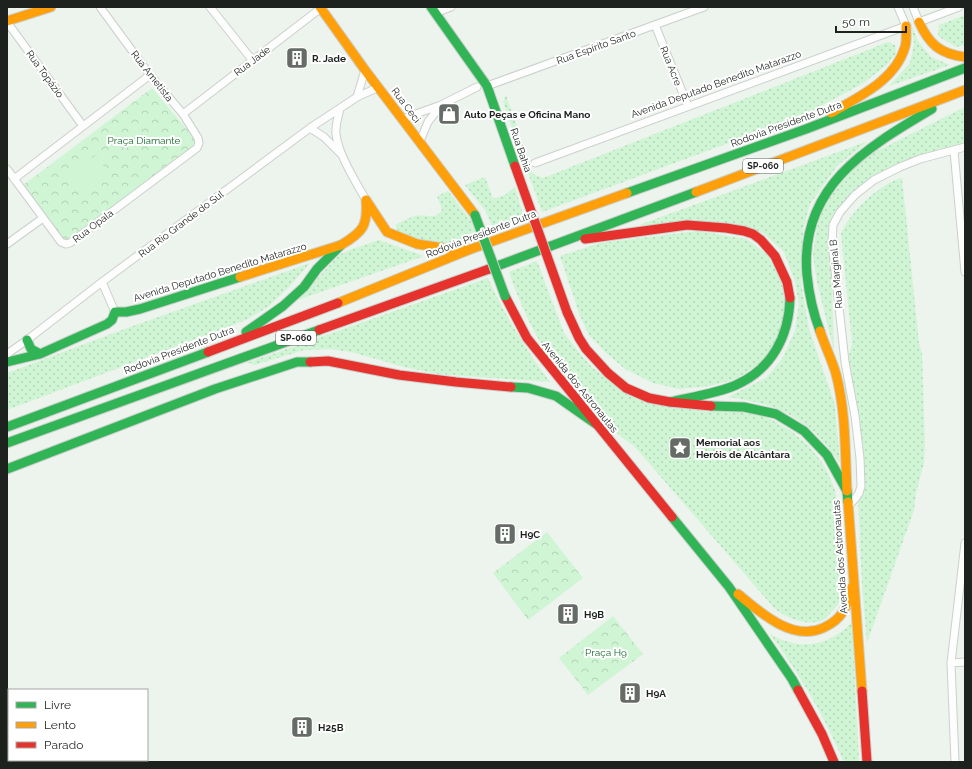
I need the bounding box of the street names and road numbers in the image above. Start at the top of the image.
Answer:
street label: Rua Espírito Santo [555,28,637,66]
street label: Rua Jade [232,44,272,78]
street label: Rua Acre [658,45,684,87]
street label: Rua Topázio [24,48,66,100]
street label: Avenida Deputado Benedito Matarazzo [629,48,803,120]
street label: Rua Ametista [129,49,175,103]
street label: Rua Ceci [389,85,423,125]
street label: Rodovia Presidente Dutra [729,99,843,149]
street label: Rua Bahia [508,126,534,174]
road number: SP-060 [743,159,783,173]
street label: Rua Rio Grande do Sul [136,188,226,260]
street label: Rua Opala [71,207,115,245]
street label: Rodovia Presidente Dutra [424,208,538,260]
street label: Rua Marginal B [827,239,844,309]
street label: Avenida Deputado Benedito Matarazzo [132,240,308,304]
street label: Rodovia Presidente Dutra [122,324,236,376]
road number: SP-060 [276,331,316,345]
street label: Avenida dos Astronautas [540,339,620,435]
street label: Avenida dos Astronautas [831,500,849,614]

